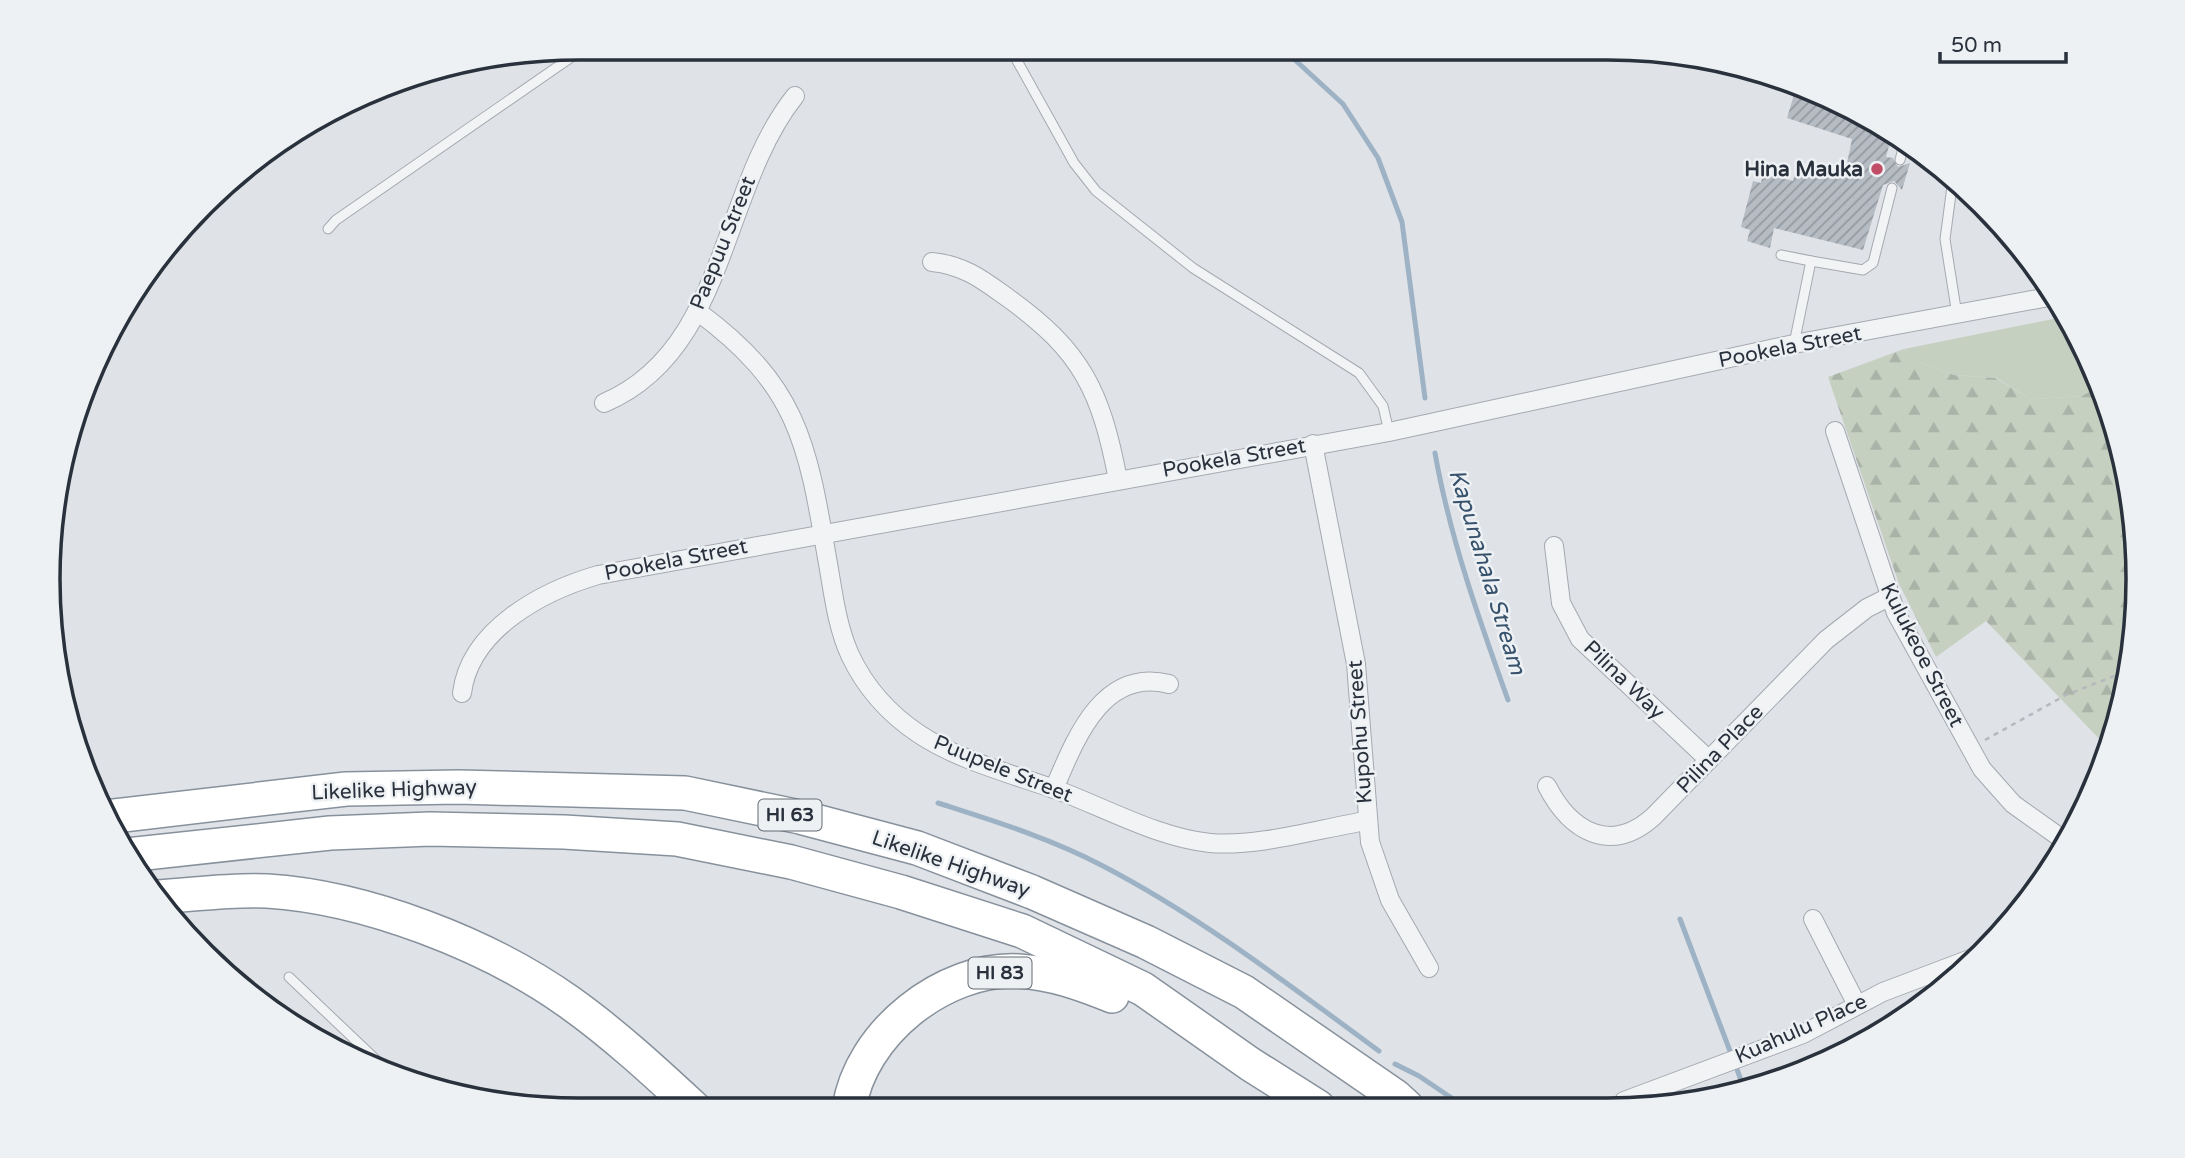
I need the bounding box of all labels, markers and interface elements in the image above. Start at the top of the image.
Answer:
scale bar [1940,21,2066,65]
text: 50 m [1951,33,2002,58]
place label: Hina Mauka [1744,157,1863,182]
marker: Hina Mauka [1869,161,1885,177]
street label: Paepuu Street [685,173,761,313]
street label: Pookela Street [1716,321,1864,373]
street label: Pookela Street [1160,433,1308,483]
water label: Kapunahala Stream [1442,466,1532,679]
street label: Pookela Street [602,534,750,586]
street label: Kulukeoe Street [1875,579,1969,731]
street label: Pilina Way [1578,635,1670,725]
street label: Kupohu Street [1343,659,1377,805]
street label: Pilina Place [1672,699,1769,799]
street label: Puupele Street [930,730,1076,808]
street label: Likelike Highway [311,775,477,805]
road number: HI 63 [758,800,822,830]
street label: Likelike Highway [869,825,1033,903]
road number: HI 83 [968,958,1032,988]
street label: Kuahulu Place [1731,989,1871,1069]

